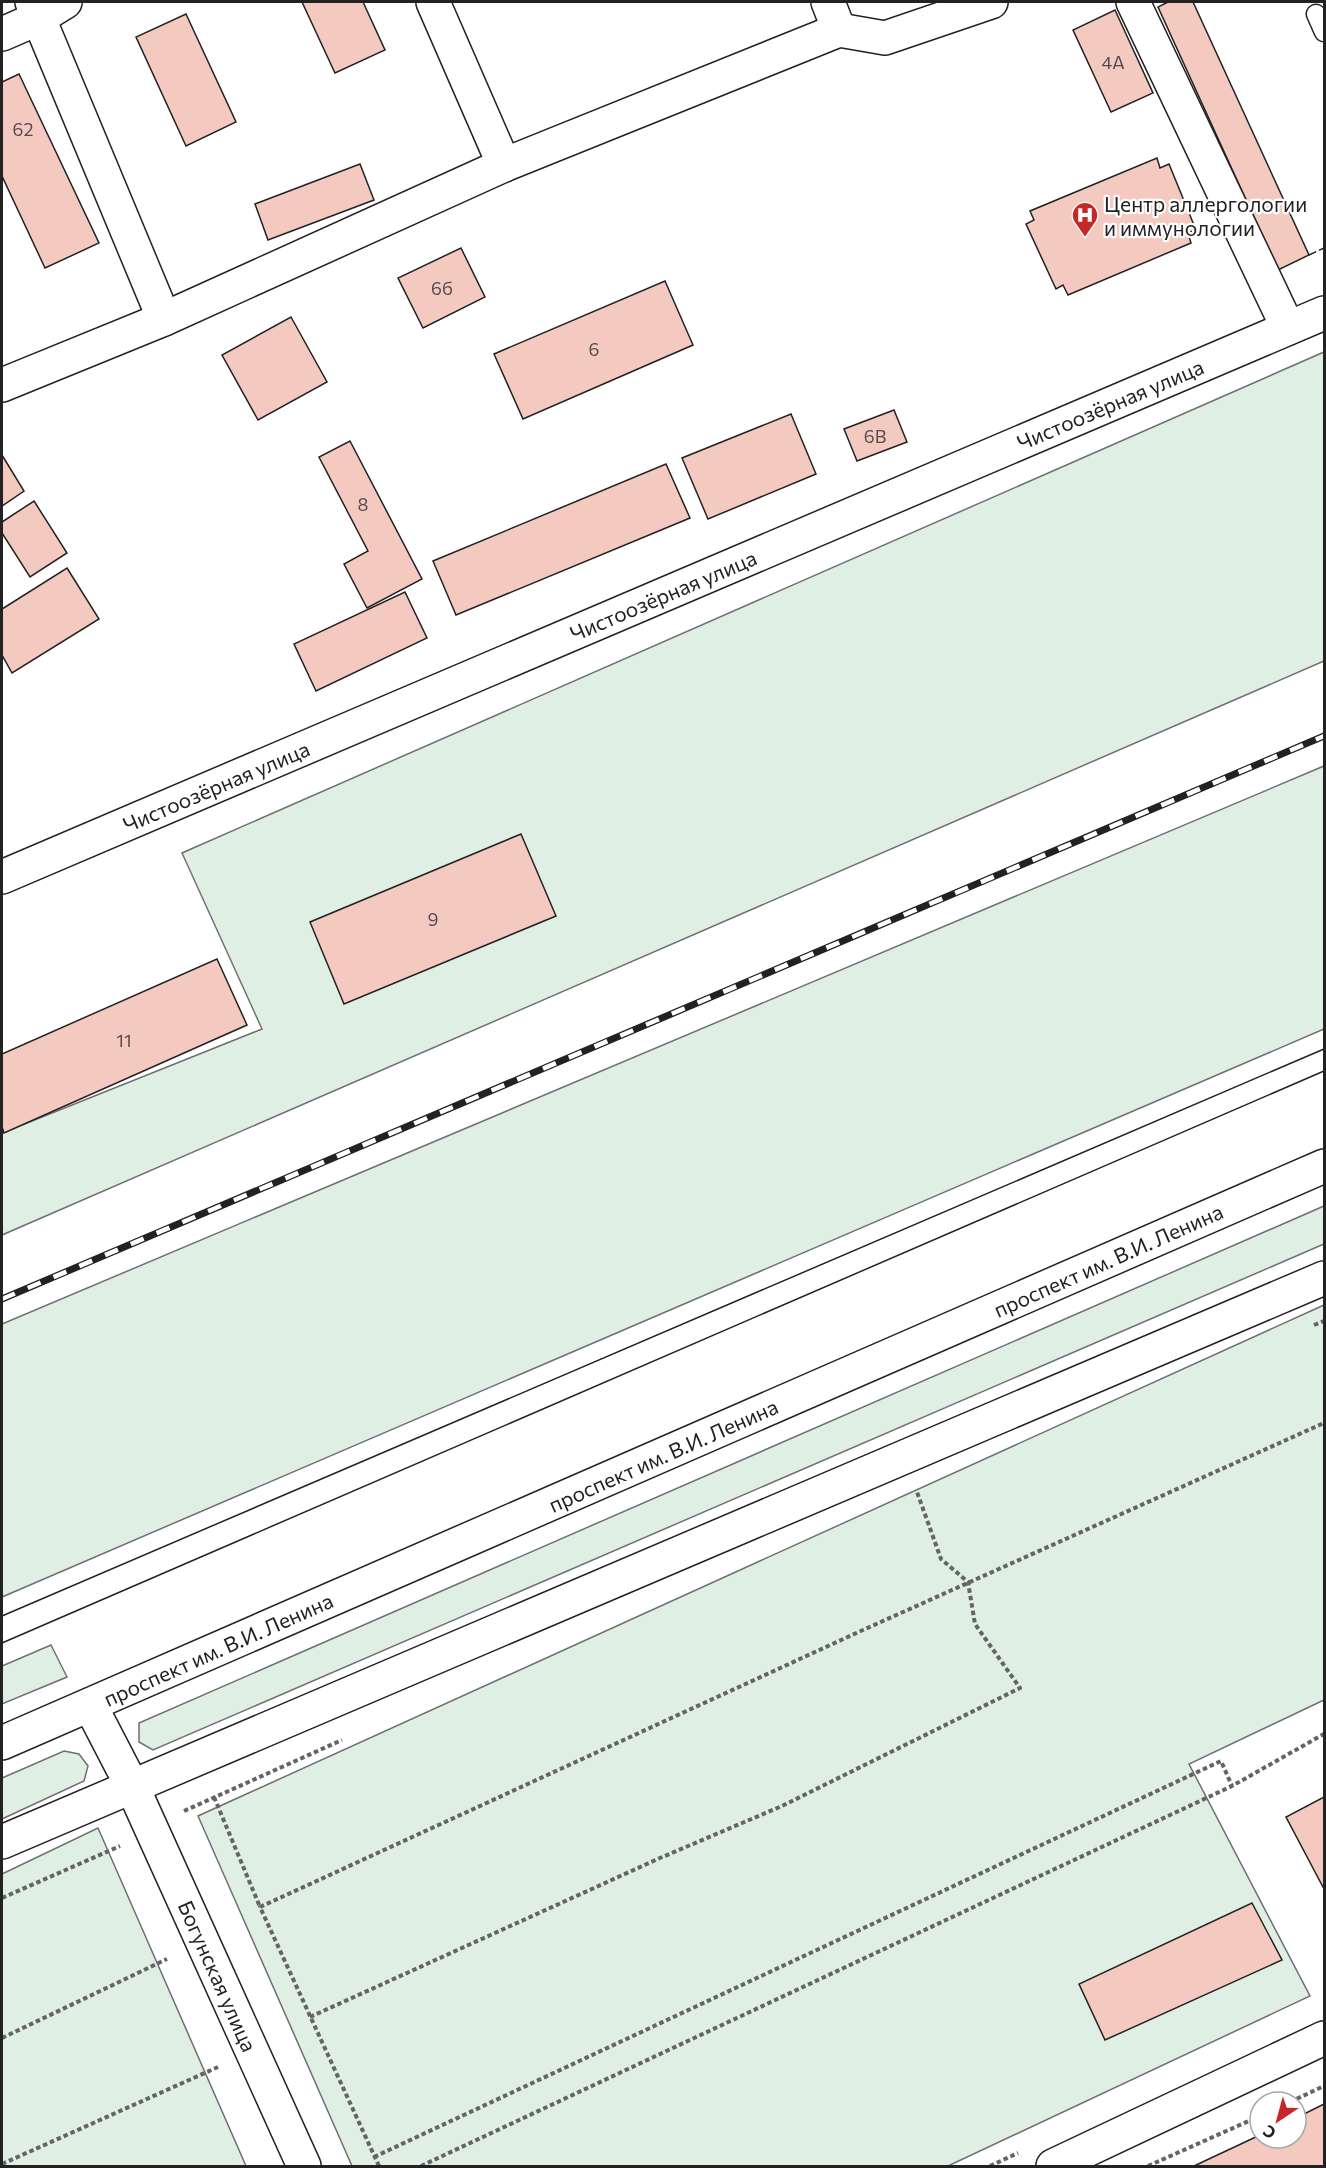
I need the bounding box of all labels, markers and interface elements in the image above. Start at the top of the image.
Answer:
house number: 4А [1101,51,1125,73]
house number: 62 [13,118,33,140]
place label: Центр аллергологии и иммунологии [1104,191,1307,240]
hospital icon: Центр аллергологии и иммунологии [1070,200,1100,238]
house number: 6б [431,277,453,299]
house number: 6 [589,338,599,360]
street label: Чистоозёрная улица [1013,353,1207,455]
house number: 6В [864,425,886,447]
house number: 8 [358,493,369,515]
street label: Чистоозёрная улица [566,544,760,646]
street label: Чистоозёрная улица [119,735,313,837]
house number: 9 [428,908,438,930]
house number: 11 [116,1029,132,1051]
street label: проспект им. В.И. Ленина [989,1198,1227,1322]
street label: проспект им. В.И. Ленина [544,1393,782,1517]
street label: проспект им. В.И. Ленина [99,1587,337,1711]
street label: Богунская улица [173,1897,263,2055]
north arrow [1248,2090,1308,2150]
text: С [1259,2122,1279,2143]

